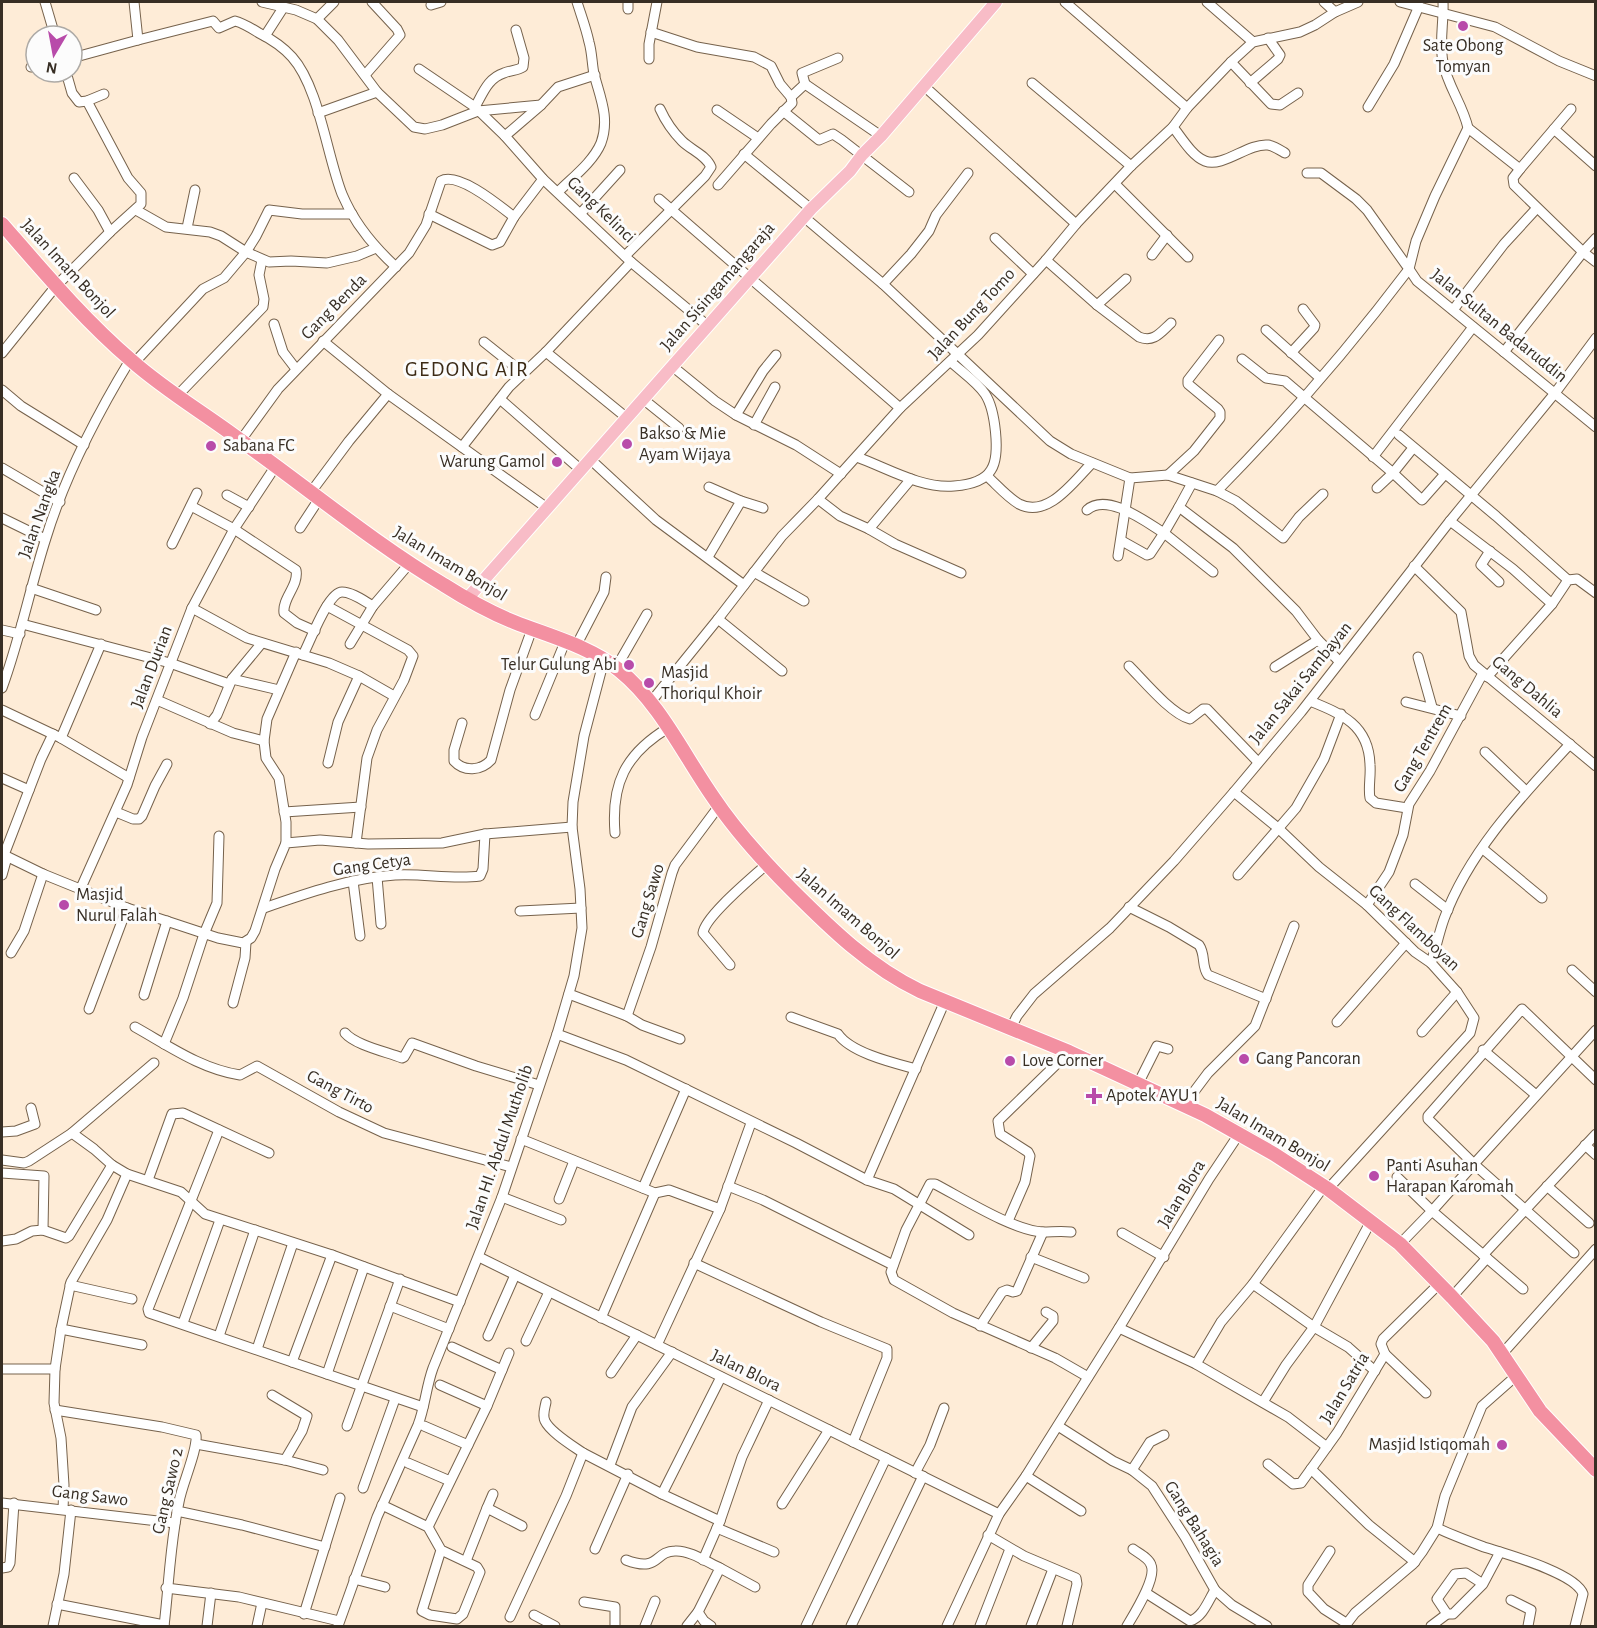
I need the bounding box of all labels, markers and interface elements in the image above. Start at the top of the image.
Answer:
marker: Sate Obong Tomyan [1456,19,1470,33]
north arrow [24,24,84,84]
place label: Sate Obong Tomyan [1423,37,1504,76]
text: N [45,59,58,77]
street label: Gang Kelinci [563,173,639,247]
street label: Jalan Imam Bonjol [18,216,118,322]
street label: Jalan Sisingamangaraja [657,219,779,355]
street label: Jalan Bung Tomo [925,265,1019,363]
street label: Jalan Sultan Badaruddin [1428,266,1570,386]
street label: Gang Benda [298,271,370,343]
district label: GEDONG AIR [405,359,529,380]
place label: Bakso & Mie Ayam Wijaya [639,425,731,464]
place label: Sabana FC [223,437,295,455]
marker: Bakso & Mie Ayam Wijaya [620,437,634,451]
marker: Sabana FC [204,439,218,453]
place label: Warung Gamol [439,453,545,471]
marker: Warung Gamol [550,455,564,469]
street label: Jalan Nangka [16,467,64,561]
street label: Jalan Imam Bonjol [390,523,510,605]
street label: Jalan Sakai Sambayan [1246,619,1356,747]
street label: Jalan Durian [128,623,176,711]
street label: Gang Dahlia [1488,652,1566,722]
place label: Telur Gulung Abi [501,656,617,674]
marker: Telur Gulung Abi [622,658,636,672]
place label: Masjid Thoriqul Khoir [661,664,762,703]
marker: Masjid Thoriqul Khoir [642,676,656,690]
street label: Gang Tentrem [1390,701,1456,795]
street label: Gang Cetya [332,851,412,879]
street label: Gang Sawo [628,862,668,940]
street label: Jalan Imam Bonjol [794,865,902,963]
street label: Gang Flamboyan [1365,881,1463,975]
place label: Masjid Nurul Falah [76,886,157,925]
marker: Masjid Nurul Falah [57,898,71,912]
place label: Gang Pancoran [1256,1050,1361,1068]
place label: Love Corner [1022,1052,1104,1070]
marker: Gang Pancoran [1237,1052,1251,1066]
marker: Love Corner [1003,1054,1017,1068]
street label: Jalan HI. Abdul Mutholib [463,1062,537,1232]
street label: Gang Tirto [303,1067,377,1117]
place label: Apotek AYU 1 [1106,1087,1198,1105]
marker: Apotek AYU 1 [1087,1089,1101,1103]
street label: Jalan Imam Bonjol [1213,1094,1333,1176]
street label: Jalan Blora [1155,1157,1209,1231]
place label: Panti Asuhan Harapan Karomah [1386,1157,1514,1196]
marker: Panti Asuhan Harapan Karomah [1367,1169,1381,1183]
street label: Jalan Blora [708,1346,784,1396]
street label: Jalan Satria [1317,1349,1373,1427]
place label: Masjid Istiqomah [1368,1436,1490,1454]
marker: Masjid Istiqomah [1495,1438,1509,1452]
street label: Gang Sawo 2 [149,1446,187,1536]
street label: Gang Bahagia [1161,1478,1227,1570]
street label: Gang Sawo [51,1482,129,1510]

